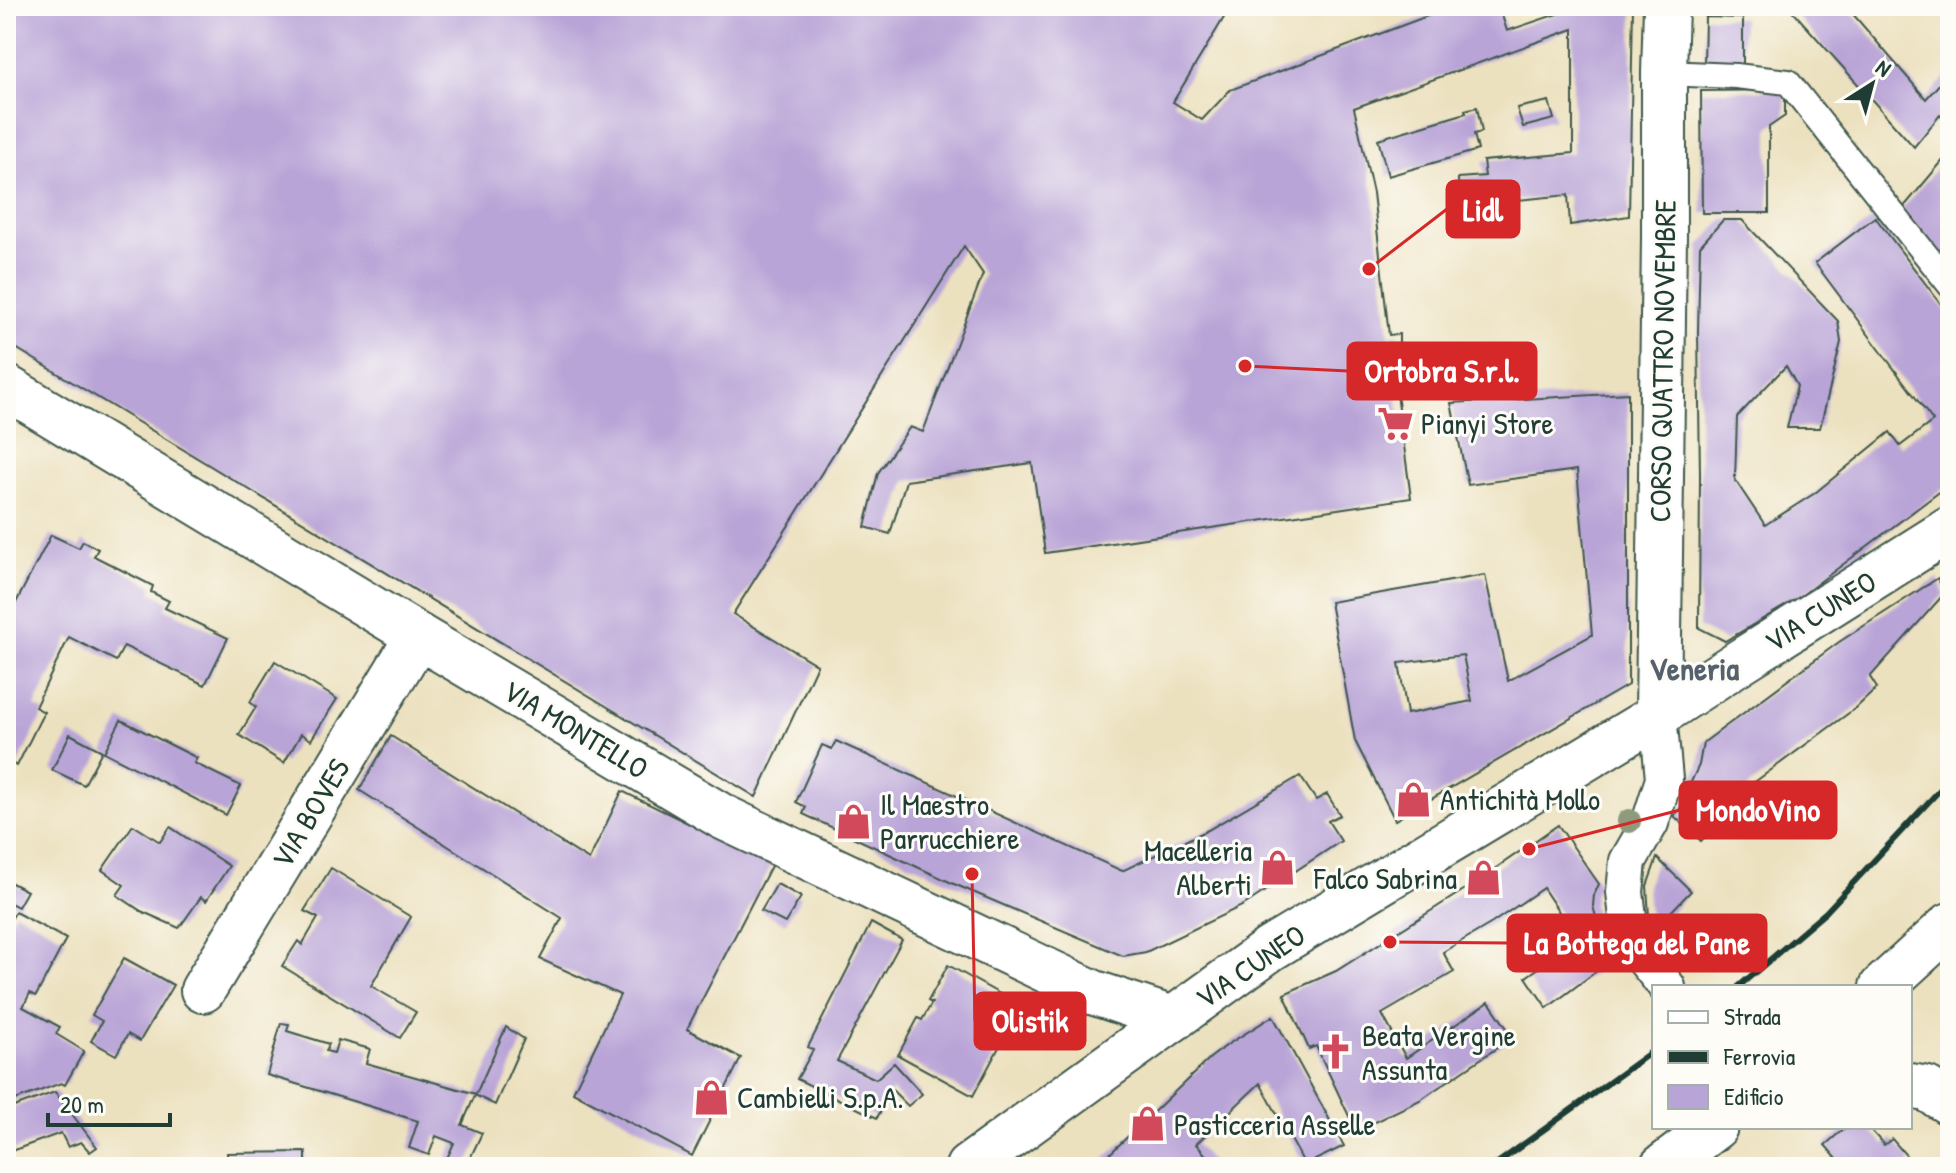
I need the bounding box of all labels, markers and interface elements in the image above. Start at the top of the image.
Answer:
north arrow [1832,44,1912,124]
text: N [1870,52,1898,84]
callout: Lidl [1447,181,1519,237]
text: Lidl [1463,188,1505,231]
street label: CORSO QUATTRO NOVEMBRE [1639,199,1685,523]
callout: Ortobra S.r.l. [1348,343,1536,399]
text: Ortobra S.r.l. [1364,349,1520,392]
place label: Pianyi Store [1421,403,1554,443]
supermarket icon: Pianyi Store [1376,404,1414,442]
street label: VIA CUNEO [1757,561,1883,661]
district label: Veneria [1649,647,1739,690]
street label: VIA MONTELLO [496,670,656,788]
street label: VIA BOVES [262,751,358,875]
place label: Antichità Mollo [1440,779,1600,819]
shop icon: Antichità Mollo [1395,780,1433,818]
callout: MondoVino [1680,782,1836,838]
place label: Il Maestro Parrucchiere [880,784,1019,858]
text: MondoVino [1696,788,1820,831]
shop icon: Il Maestro Parrucchiere [835,802,873,840]
place label: Macelleria Alberti [1144,830,1252,904]
shop icon: Macelleria Alberti [1259,848,1297,886]
place label: Falco Sabrina [1313,858,1457,898]
shop icon: Falco Sabrina [1464,859,1502,897]
street label: VIA CUNEO [1187,915,1313,1017]
callout: La Bottega del Pane [1508,915,1766,971]
text: La Bottega del Pane [1524,921,1750,965]
legend [1652,985,1912,1129]
callout: Olistik [975,993,1085,1049]
text: Olistik [991,999,1069,1042]
text: Strada [1724,1000,1781,1032]
place label: Beata Vergine Assunta [1362,1015,1516,1089]
church icon: Beata Vergine Assunta [1317,1033,1355,1071]
text: Ferrovia [1723,1040,1795,1072]
scale bar [48,1077,170,1127]
place label: Cambielli S.p.A. [737,1077,904,1117]
shop icon: Cambielli S.p.A. [692,1078,730,1116]
text: Edificio [1724,1080,1784,1112]
text: 20 m [60,1088,104,1120]
place label: Pasticceria Asselle [1174,1104,1376,1144]
shop icon: Pasticceria Asselle [1129,1105,1167,1143]

